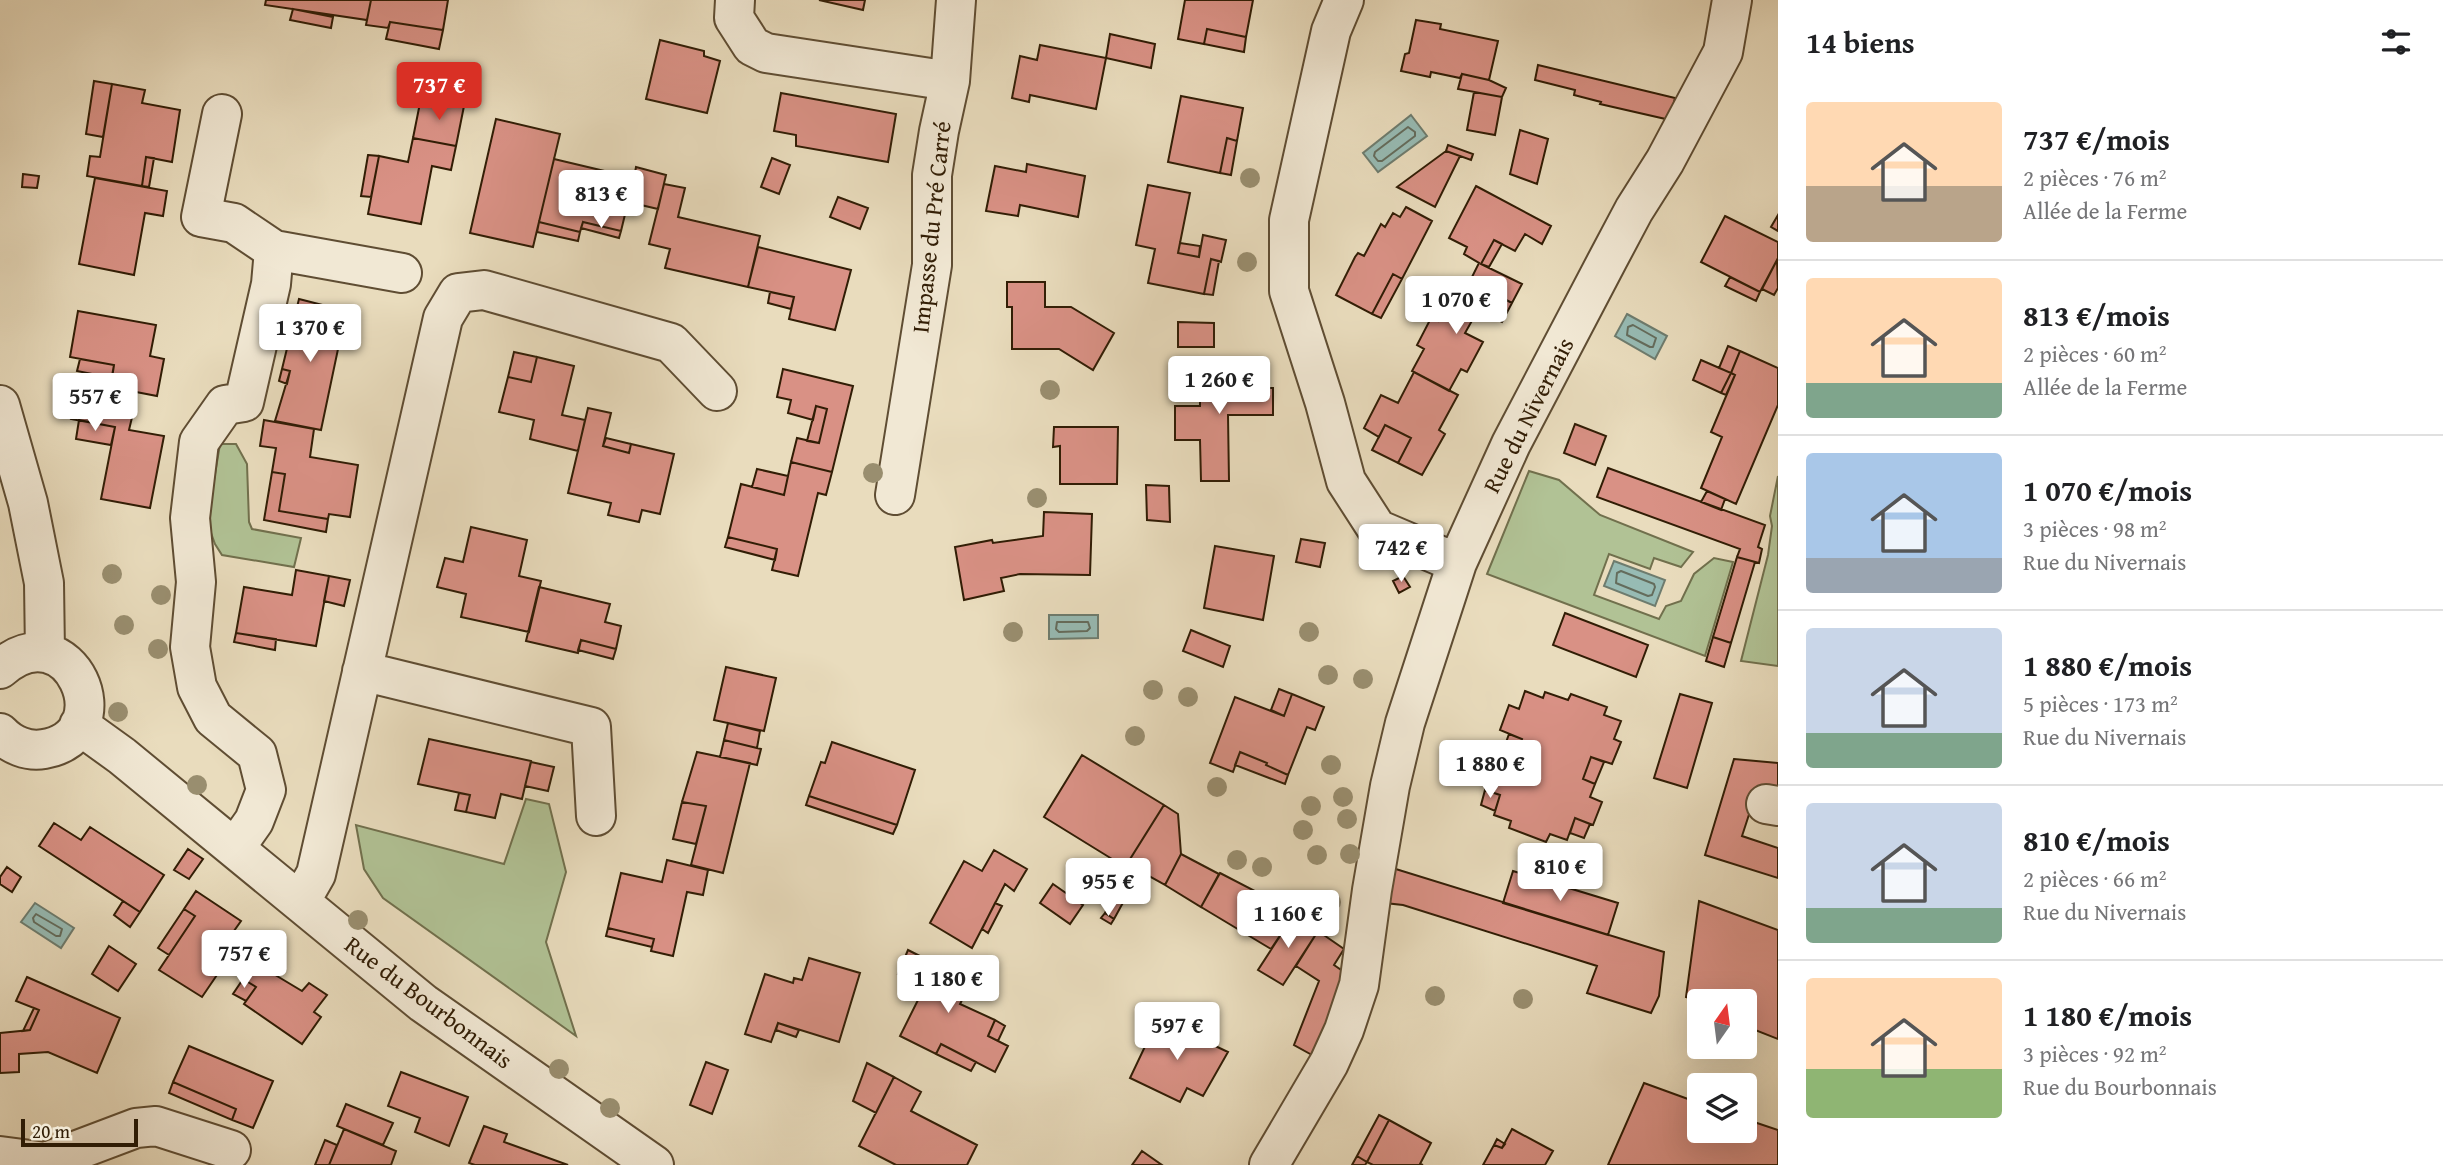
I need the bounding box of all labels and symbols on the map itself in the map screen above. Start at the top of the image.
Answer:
pin: 737 € [390,62,488,122]
street label: Impasse du Pré Carré [902,119,960,335]
pin: 813 € [552,170,650,230]
pin: 1 070 € [1391,276,1521,336]
pin: 1 370 € [245,304,375,364]
street label: Rue du Nivernais [1474,331,1582,499]
pin: 1 260 € [1154,356,1284,416]
pin: 557 € [46,374,144,433]
pin: 742 € [1352,524,1450,584]
pin: 1 880 € [1425,740,1555,800]
pin: 810 € [1511,844,1609,903]
pin: 955 € [1059,858,1157,918]
pin: 1 160 € [1223,890,1353,950]
street label: Rue du Bourbonnais [338,927,520,1077]
pin: 757 € [195,930,293,990]
pin: 1 180 € [883,956,1013,1015]
north arrow [1687,989,1757,1059]
pin: 597 € [1128,1002,1226,1062]
scale bar [21,1116,138,1148]

